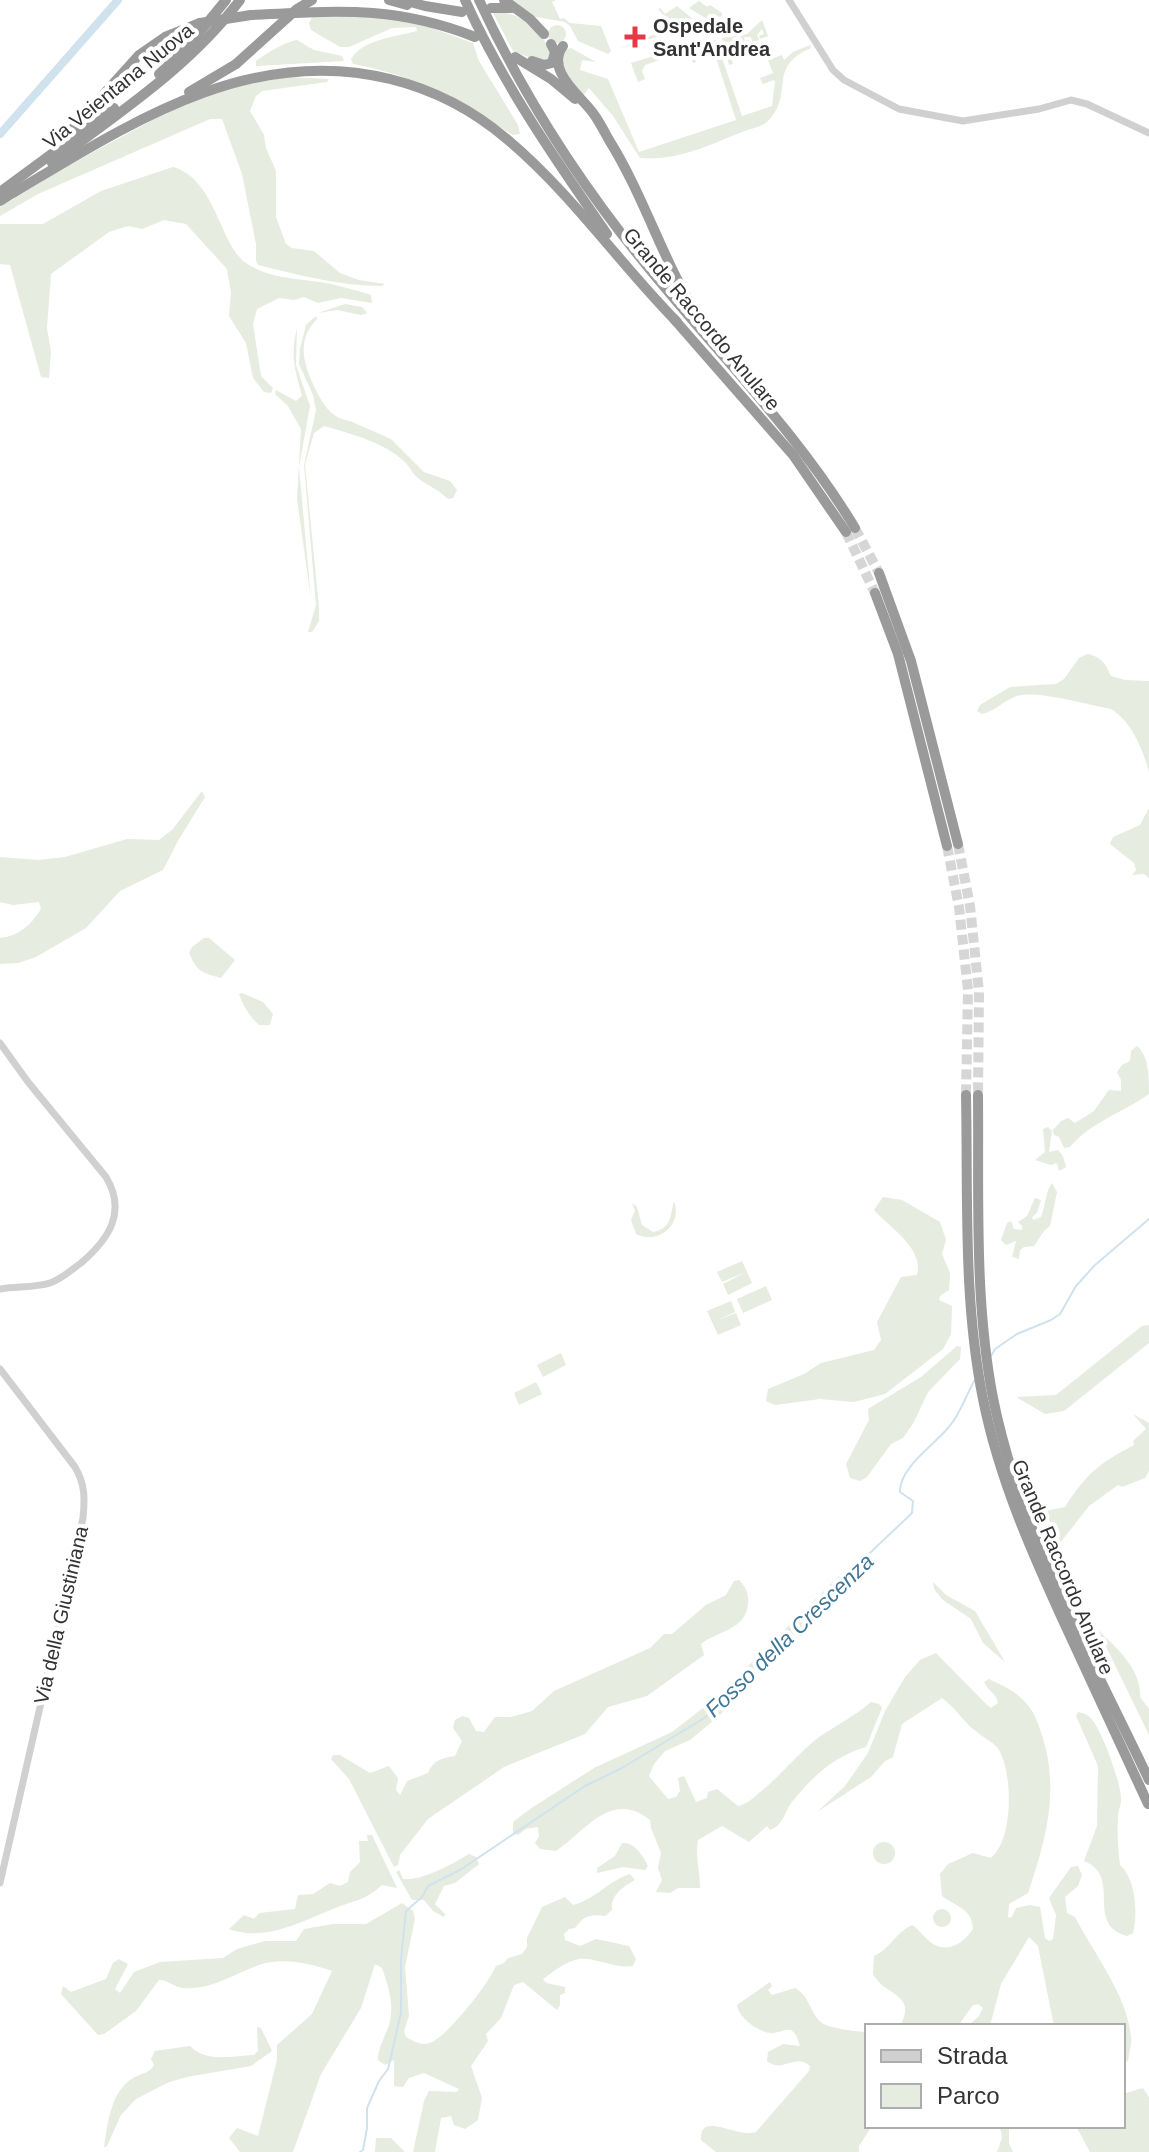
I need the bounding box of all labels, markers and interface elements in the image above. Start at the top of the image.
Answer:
place label: Ospedale Sant'Andrea [653,15,771,60]
street label: Via Veientana Nuova [39,18,198,153]
marker: Ospedale Sant'Andrea [624,26,646,48]
street label: Grande Raccordo Anulare [619,223,785,415]
street label: Grande Raccordo Anulare [1008,1456,1118,1678]
street label: Via della Giustiniana [30,1523,92,1706]
water label: Fosso della Crescenza [700,1549,879,1722]
legend [865,2024,1125,2128]
text: Strada [937,2042,1008,2069]
text: Parco [937,2082,1000,2109]

